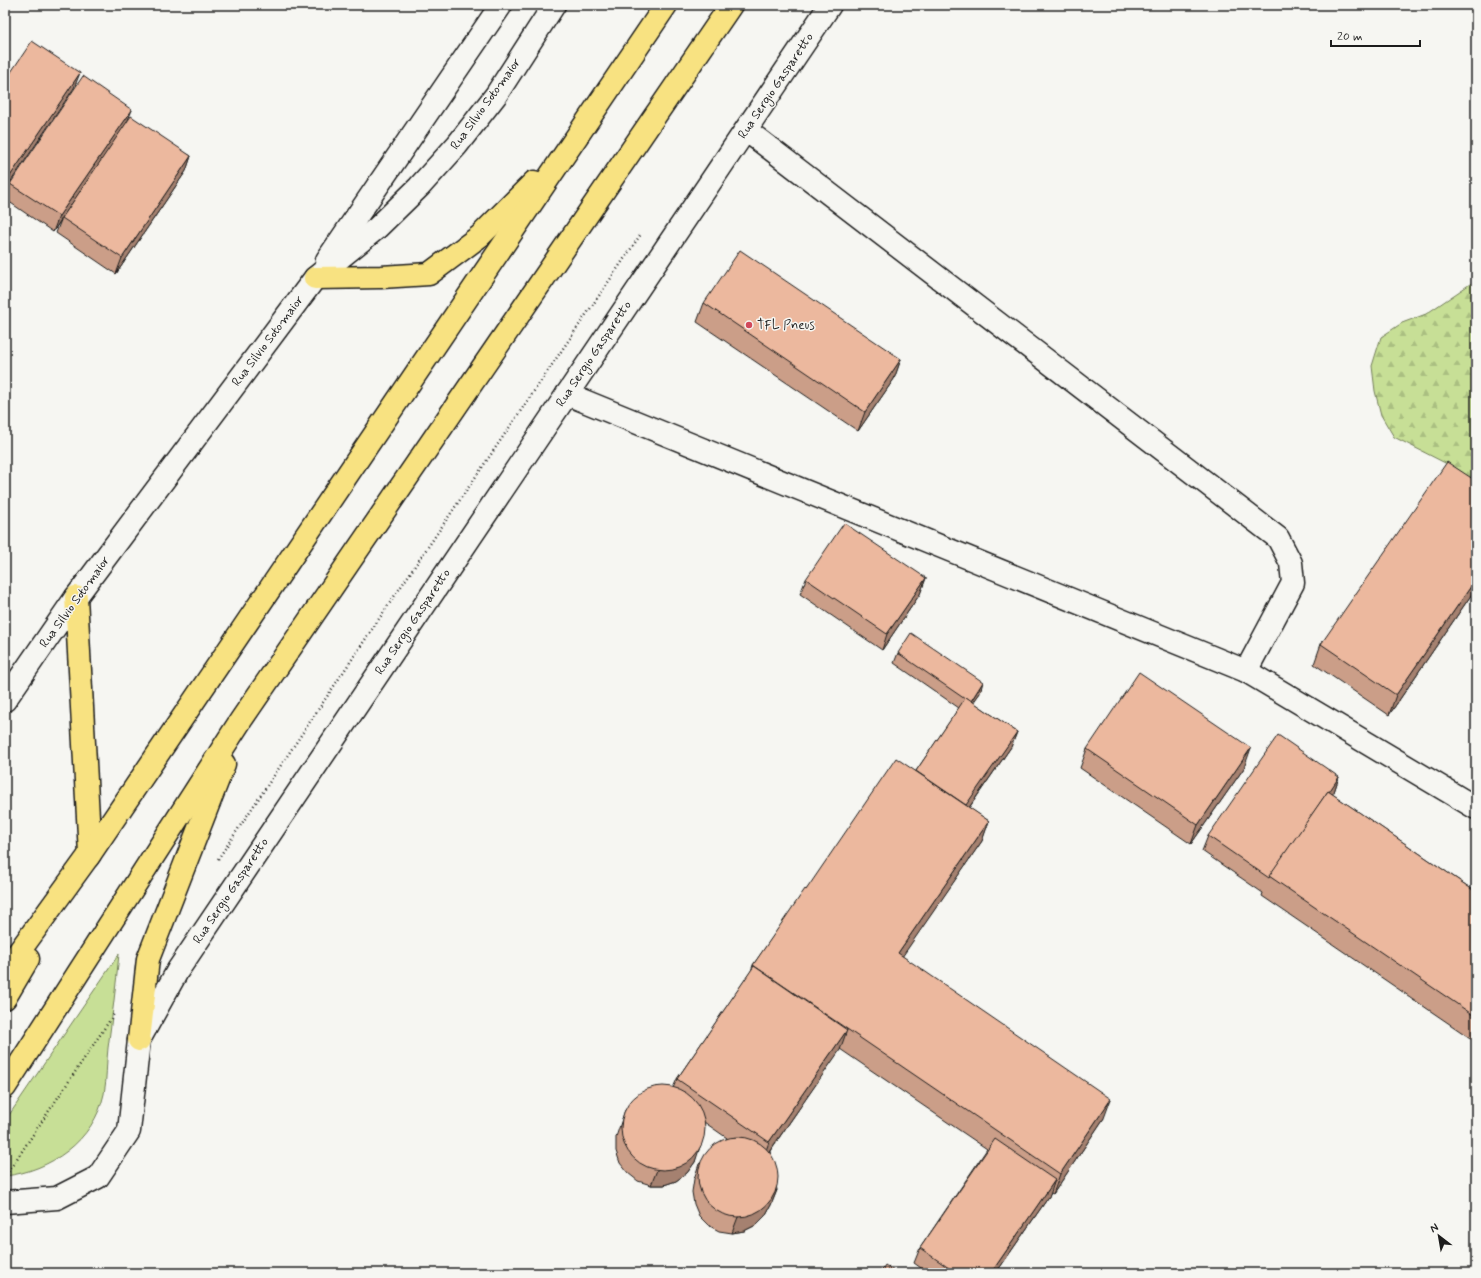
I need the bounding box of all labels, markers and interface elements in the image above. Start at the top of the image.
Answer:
scale bar [1331,22,1420,48]
street label: Rua Sergio Gasparetto [734,29,819,143]
text: 20 m [1337,29,1363,45]
street label: Rua Silvio Sotomaior [447,54,525,153]
street label: Rua Silvio Sotomaior [228,292,308,390]
street label: Rua Sergio Gasparetto [552,297,637,411]
place label: TFL Pneus [757,317,815,334]
marker: TFL Pneus [744,320,754,330]
street label: Rua Silvio Sotomaior [36,552,114,651]
street label: Rua Sergio Gasparetto [371,565,456,679]
street label: Rua Sergio Gasparetto [189,834,274,948]
north arrow [1419,1216,1459,1256]
text: N [1428,1220,1441,1236]

